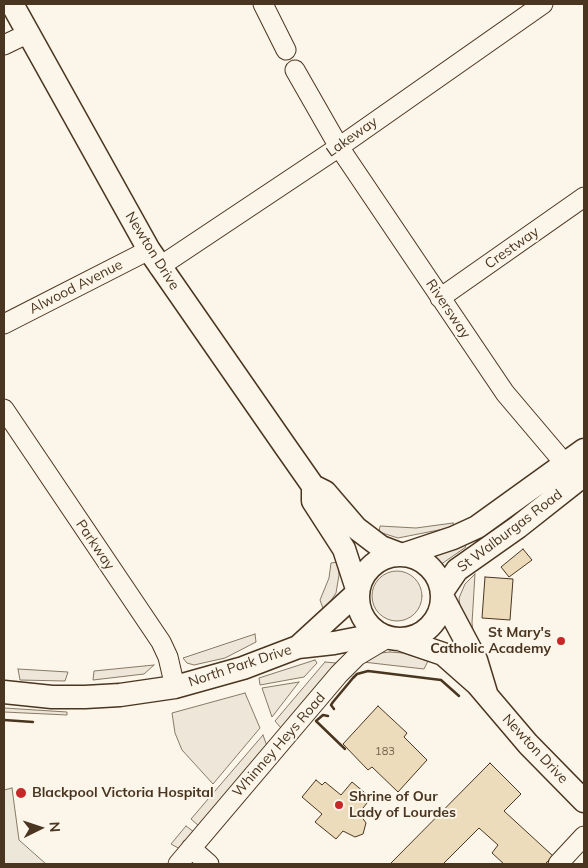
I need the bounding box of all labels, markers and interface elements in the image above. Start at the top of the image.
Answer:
street label: Lakeway [323,113,381,161]
street label: Newton Drive [121,209,183,293]
street label: Crestway [482,223,542,273]
street label: Alwood Avenue [27,256,125,318]
street label: Riversway [422,276,474,342]
street label: St Walburgas Road [454,486,566,576]
street label: Parkway [72,517,118,573]
place label: St Mary's Catholic Academy [430,625,551,658]
marker: St Mary's Catholic Academy [555,635,567,647]
street label: North Park Drive [186,641,294,691]
street label: Whinney Heys Road [229,689,329,801]
street label: Newton Drive [499,711,571,787]
house number: 183 [375,745,395,759]
place label: Blackpool Victoria Hospital [32,785,214,801]
marker: Blackpool Victoria Hospital [14,786,28,800]
place label: Shrine of Our Lady of Lourdes [349,789,456,822]
marker: Shrine of Our Lady of Lourdes [333,799,345,811]
north arrow [15,803,65,853]
text: N [46,821,64,833]

